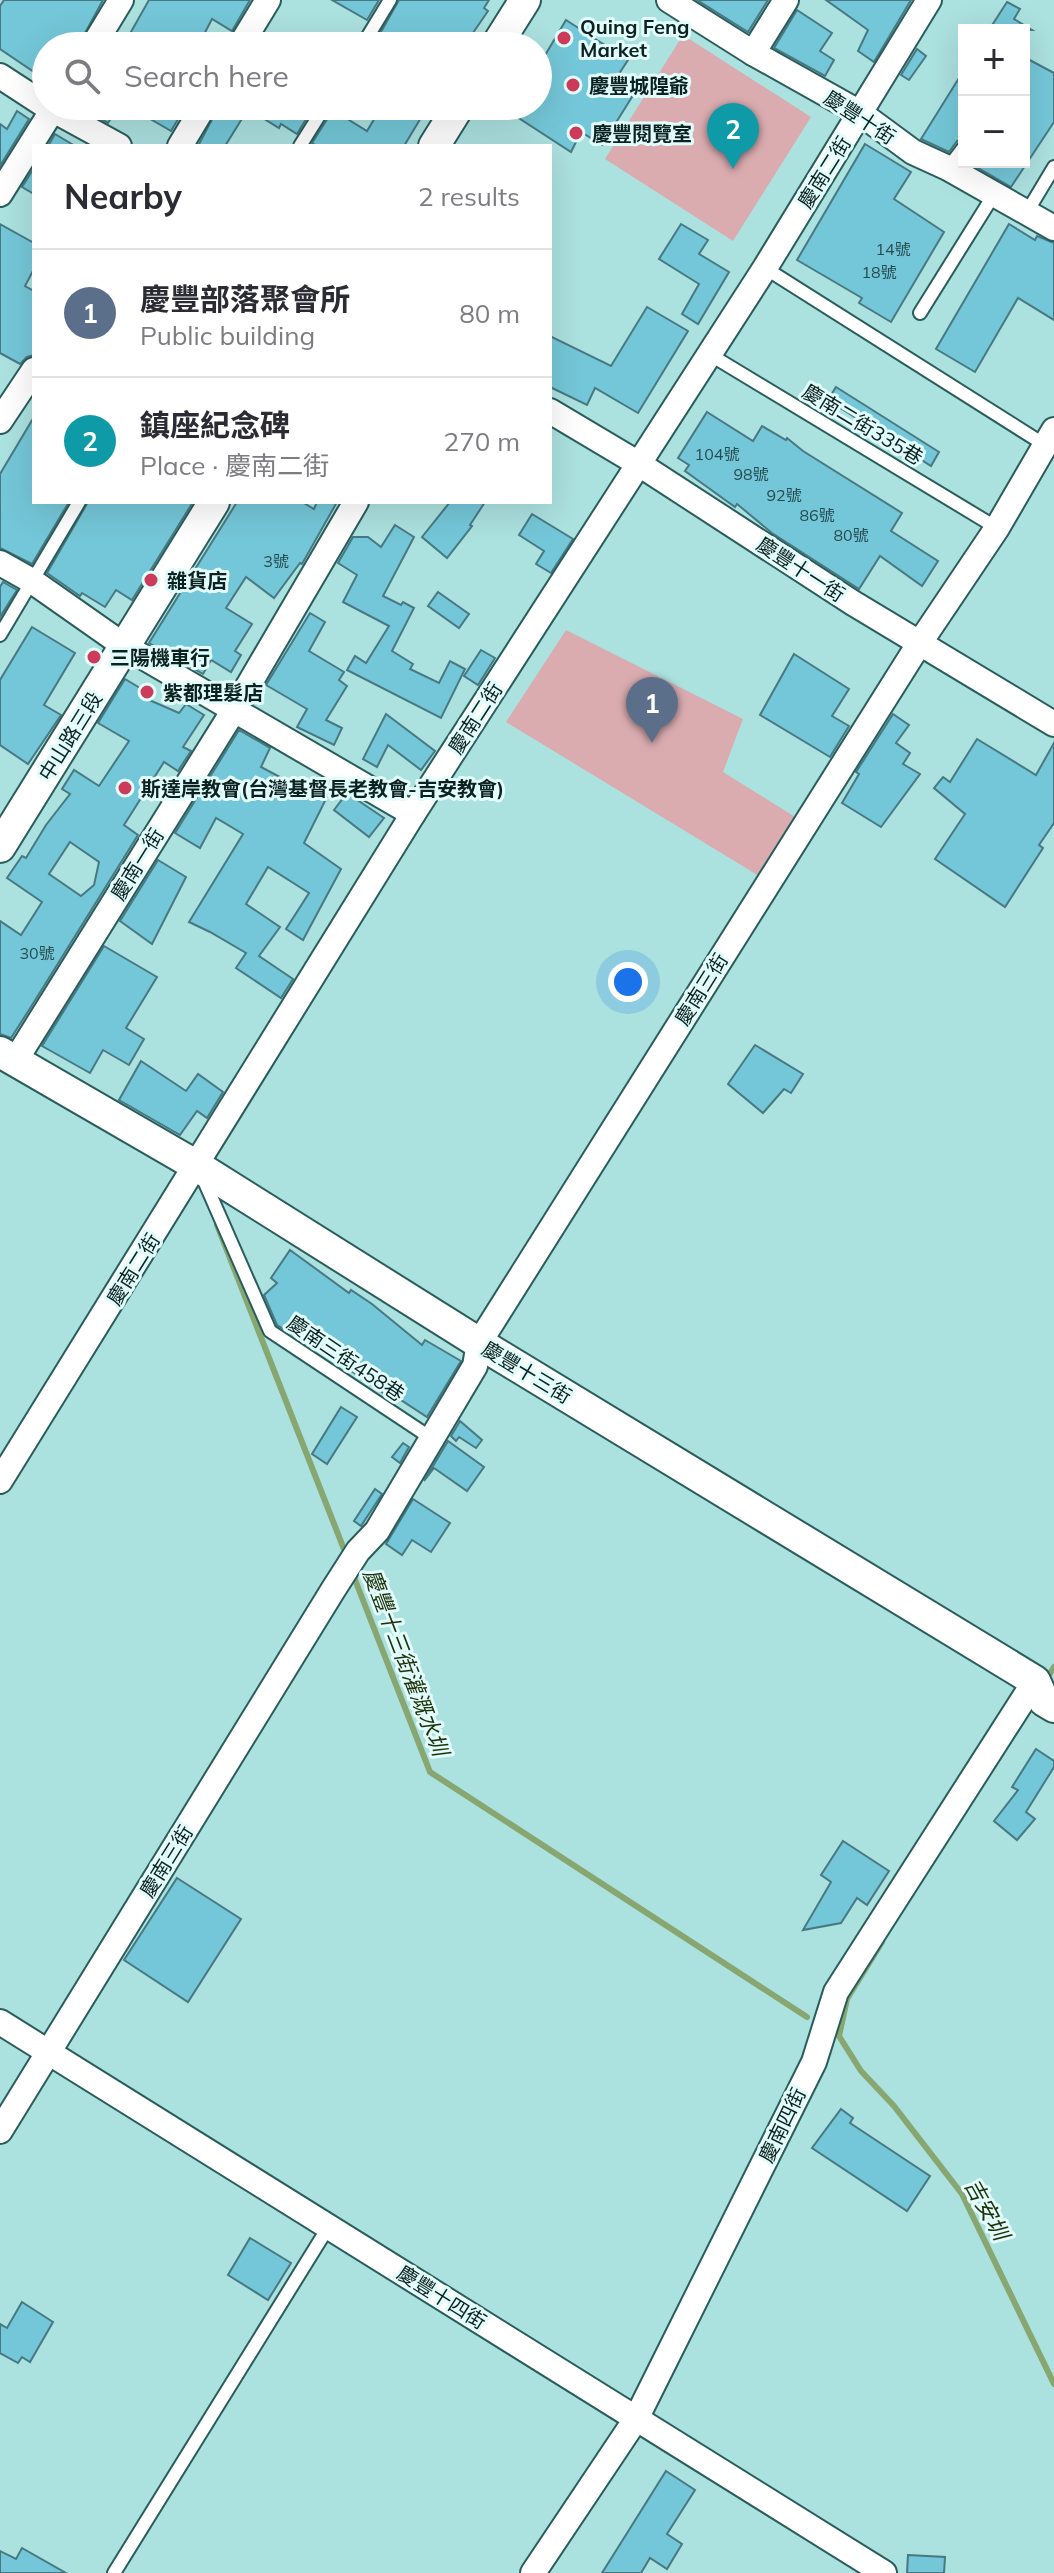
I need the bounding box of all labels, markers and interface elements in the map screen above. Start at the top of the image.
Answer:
place label: Quing Feng Market [580,14,689,62]
map controls [958,24,1030,168]
button: + [958,24,1030,96]
marker: Quing Feng Market [555,29,573,47]
search box [32,32,552,120]
icon: search [60,54,104,98]
text: Search here [124,57,289,95]
place label: 慶豐城隍爺 [589,73,689,98]
marker: 慶豐城隍爺 [564,76,582,94]
street label: 慶豐十街 [820,85,900,149]
button: − [958,96,1030,168]
pin: 2 [707,103,759,169]
place label: 慶豐閱覽室 [592,121,692,146]
marker: 慶豐閱覽室 [567,124,585,142]
street label: 慶南二街 [792,131,856,213]
text: Nearby [64,175,182,218]
text: 2 results [418,180,520,213]
house number: 14號 [875,239,911,259]
house number: 18號 [861,262,897,282]
text: 慶豐部落聚會所 [140,280,350,318]
text: 1 [82,297,98,330]
text: 80 m [459,297,520,330]
text: Public building [140,319,315,352]
street label: 慶南二街335巷 [798,378,928,470]
text: 鎮座紀念碑 [140,406,290,444]
text: 2 [82,425,98,458]
text: 270 m [444,425,520,458]
house number: 104號 [695,444,739,464]
text: Place · 慶南二街 [140,449,329,482]
house number: 98號 [733,464,769,484]
house number: 92號 [766,485,802,505]
house number: 86號 [799,505,835,525]
house number: 80號 [833,525,869,545]
street label: 慶豐十一街 [752,531,850,607]
house number: 3號 [263,551,289,571]
place label: 雜貨店 [167,568,227,593]
marker: 雜貨店 [142,571,160,589]
place label: 三陽機車行 [110,645,210,670]
marker: 三陽機車行 [85,648,103,666]
pin: 1 [626,677,678,743]
street label: 慶南二街 [443,678,507,758]
place label: 紫都理髮店 [163,680,263,705]
marker: 紫都理髮店 [138,683,156,701]
street label: 中山路三段 [33,687,107,785]
place label: 斯達岸教會(台灣基督長老教會-吉安教會) [141,776,504,801]
marker: 斯達岸教會(台灣基督長老教會-吉安教會) [116,779,134,797]
street label: 慶南一街 [105,823,169,905]
house number: 30號 [19,943,55,963]
street label: 慶南三街 [669,948,733,1030]
your location [608,962,648,1002]
street label: 慶南二街 [101,1228,165,1310]
street label: 慶南三街458巷 [283,1310,409,1406]
street label: 慶豐十三街 [478,1336,576,1408]
water label: 慶豐十三街灌溉水圳 [357,1565,456,1762]
street label: 慶南三街 [134,1820,198,1902]
street label: 慶南四街 [753,2084,811,2166]
water label: 吉安圳 [959,2173,1017,2247]
street label: 慶豐十四街 [393,2260,491,2334]

